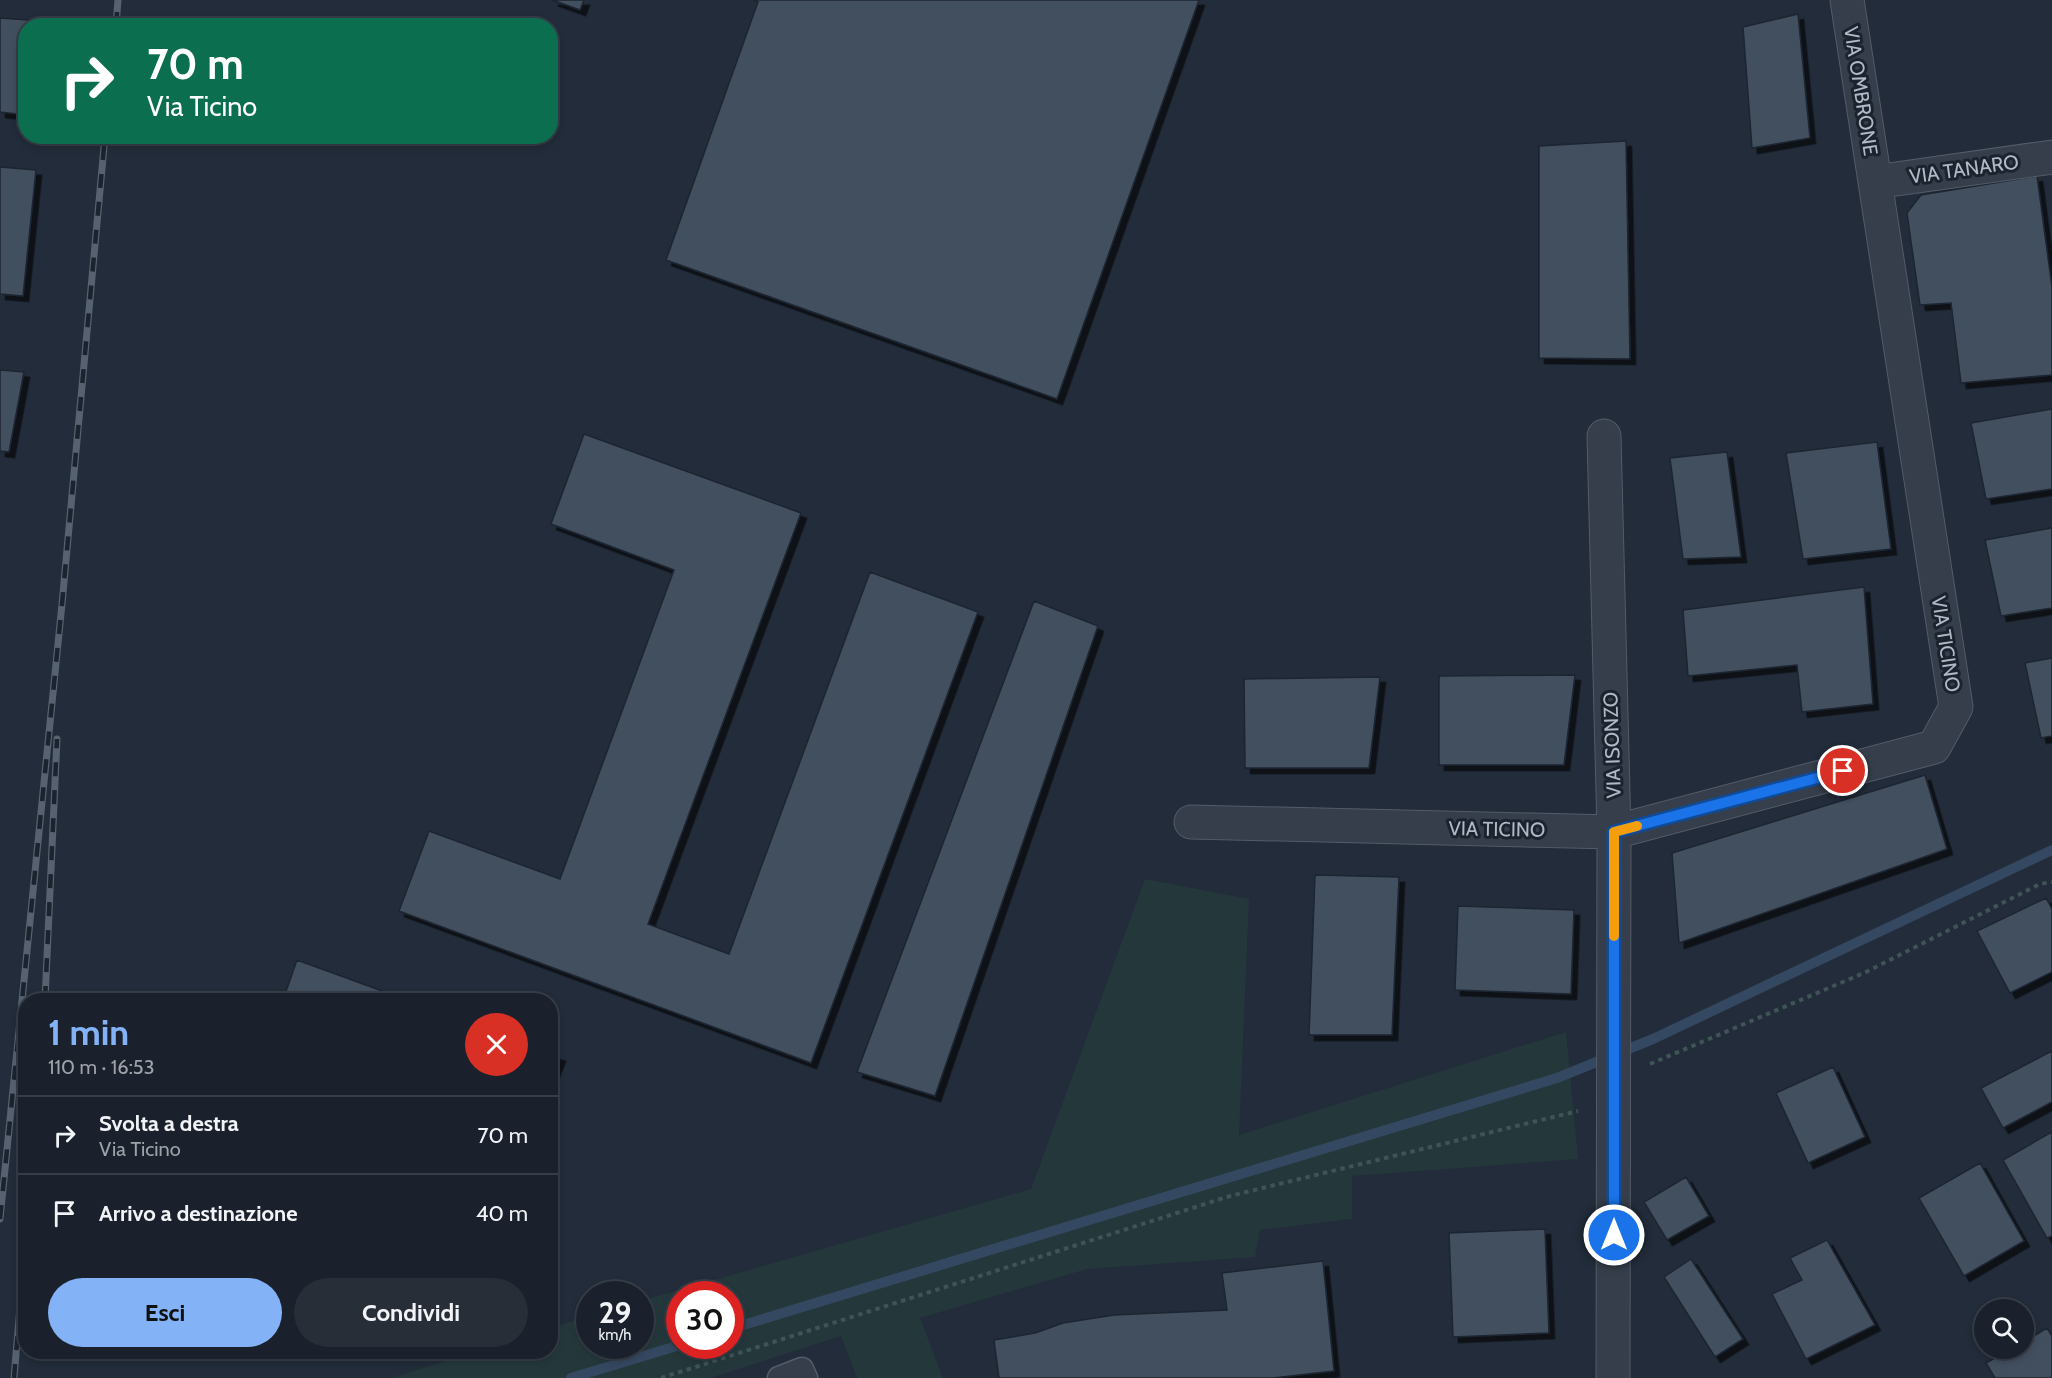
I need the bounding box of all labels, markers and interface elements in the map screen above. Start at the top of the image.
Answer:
street label: VIA OMBRONE [1839,25,1883,157]
text: 70 m [147,38,244,90]
icon: right [48,42,126,120]
text: Via Ticino [147,90,257,123]
street label: VIA TANARO [1908,149,2020,189]
street label: VIA TICINO [1927,594,1965,694]
street label: VIA ISONZO [1598,691,1626,799]
pin [1817,745,1868,796]
icon: arrive [1826,754,1859,787]
street label: VIA TICINO [1448,816,1546,842]
text: 1 min [48,1010,129,1054]
button: close [465,1013,528,1076]
text: 110 m · 16:53 [48,1055,154,1079]
text: Svolta a destra [99,1110,239,1137]
icon: right [48,1119,81,1152]
text: 70 m [478,1122,528,1149]
text: Via Ticino [99,1137,181,1161]
icon: arrive [48,1197,81,1230]
text: Arrivo a destinazione [99,1200,297,1227]
text: 40 m [476,1200,528,1227]
position arrow [1582,1203,1646,1267]
button: Esci [48,1278,282,1347]
button: Condividi [294,1278,528,1347]
speed limit sign: 30 [666,1281,744,1359]
text: 29 [599,1294,631,1331]
map controls [1974,1299,2034,1359]
button: search [1974,1299,2034,1359]
text: km/h [599,1326,631,1344]

